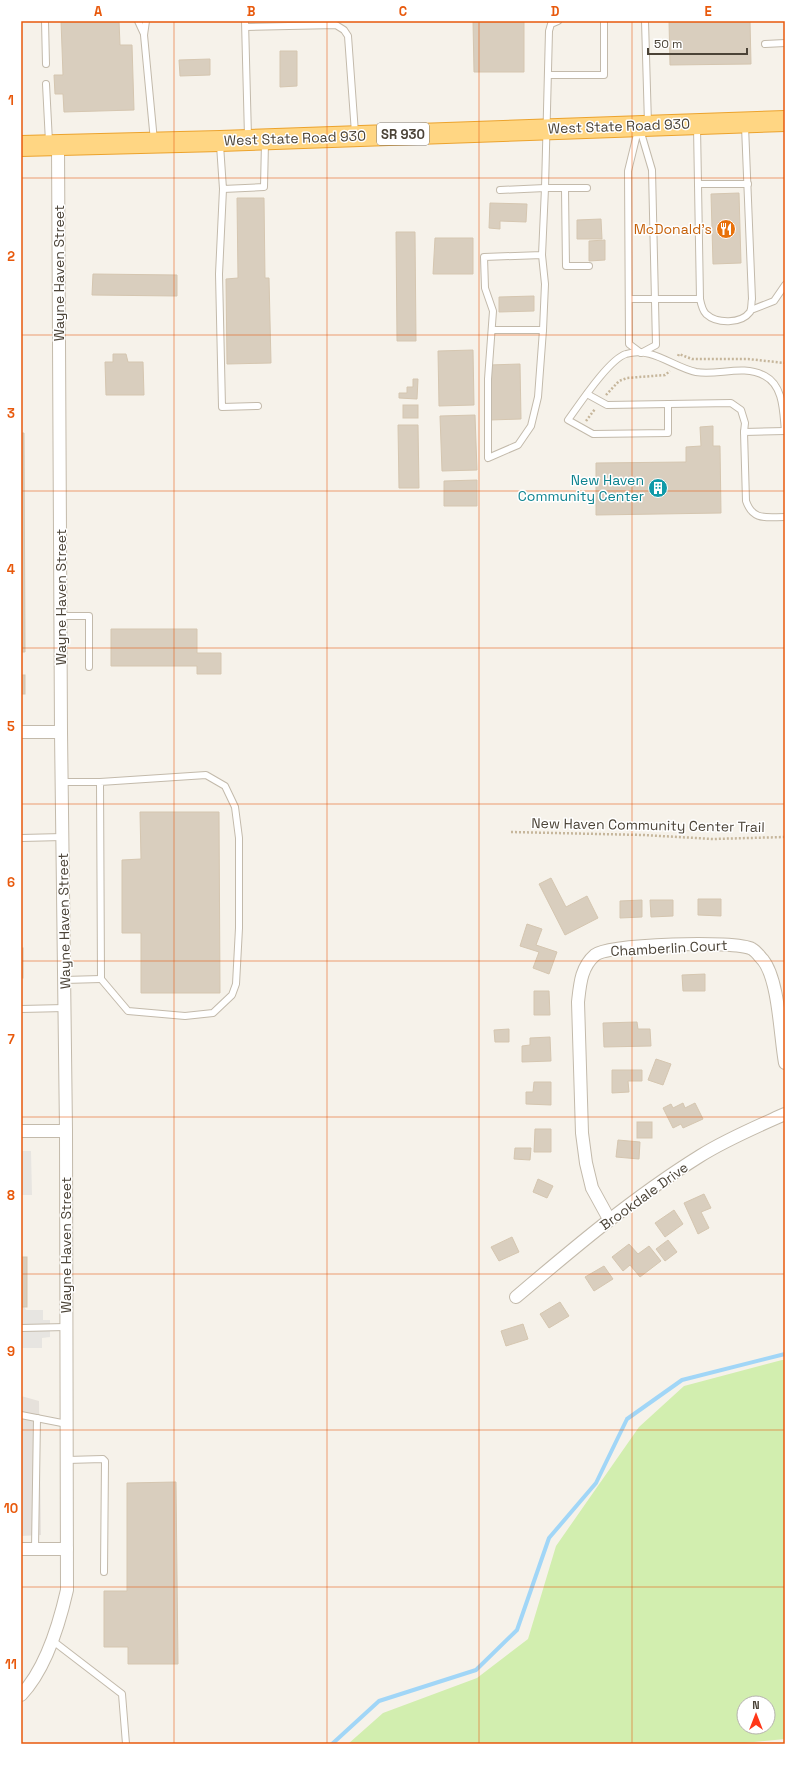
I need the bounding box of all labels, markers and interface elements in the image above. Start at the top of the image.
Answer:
text: A [94,3,103,20]
text: B [247,3,256,20]
text: C [399,3,407,20]
text: D [551,3,560,20]
text: E [704,3,712,20]
scale bar [648,30,747,56]
text: 50 m [654,36,682,52]
text: 1 [8,92,14,109]
street label: West State Road 930 [548,115,690,137]
road number: SR 930 [377,123,429,145]
street label: West State Road 930 [224,127,366,149]
street label: Wayne Haven Street [50,205,68,341]
restaurant icon: McDonald's [715,218,737,240]
place label: McDonald's [634,220,712,238]
text: 2 [7,248,15,265]
text: 3 [7,405,15,422]
place label: New Haven Community Center [518,471,644,505]
building icon: New Haven Community Center [647,477,669,499]
street label: Wayne Haven Street [52,529,70,665]
text: 4 [7,561,15,578]
text: 5 [7,718,15,735]
street label: New Haven Community Center Trail [531,814,765,836]
street label: Wayne Haven Street [54,853,74,989]
text: 6 [7,874,15,891]
street label: Chamberlin Court [610,936,728,960]
text: 7 [7,1031,15,1048]
street label: Brookdale Drive [596,1158,692,1234]
street label: Wayne Haven Street [57,1177,75,1313]
text: 8 [7,1187,15,1204]
text: 9 [7,1343,15,1360]
text: 10 [4,1500,18,1517]
text: 11 [5,1656,17,1673]
north arrow [736,1695,776,1735]
text: N [752,1698,760,1712]

